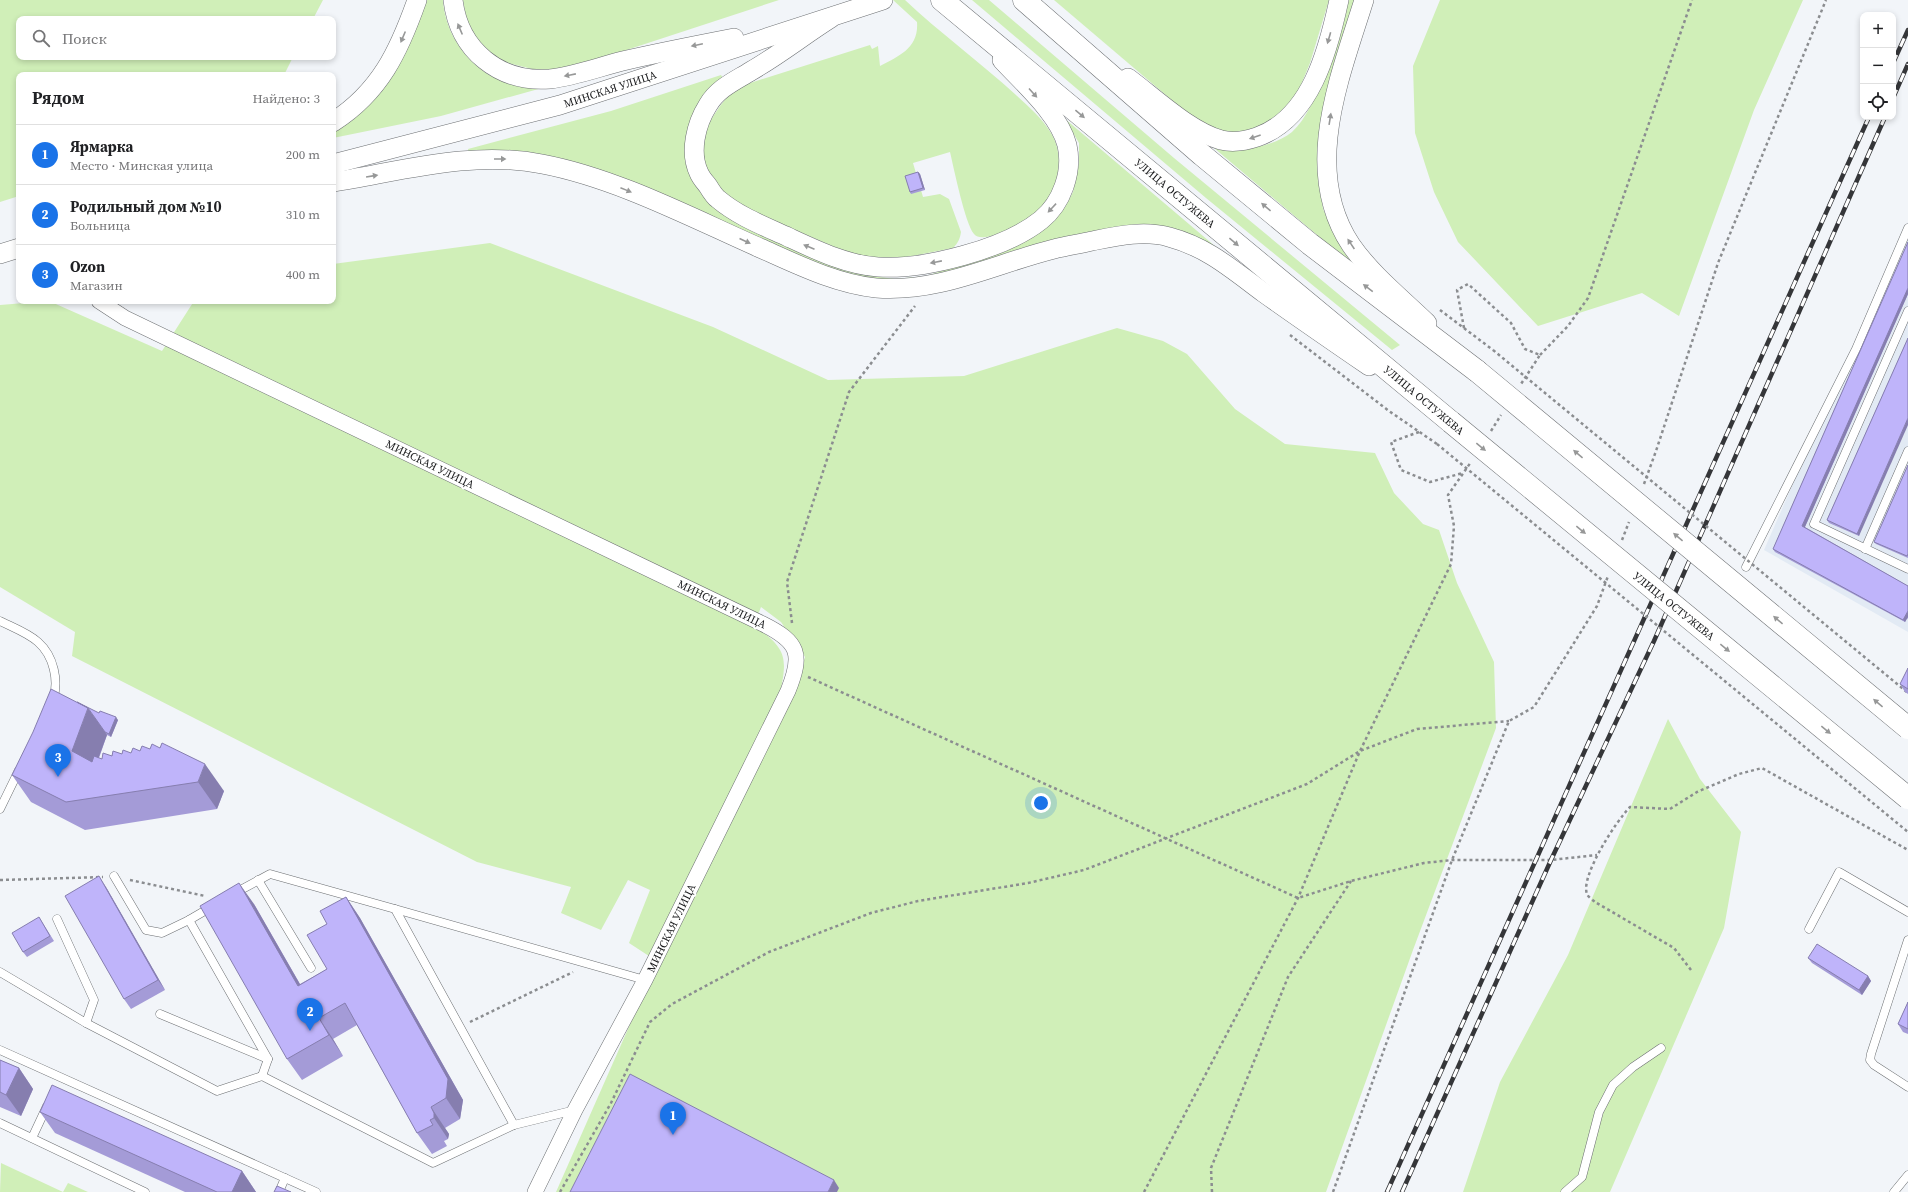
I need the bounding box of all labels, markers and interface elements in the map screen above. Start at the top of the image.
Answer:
map controls [1860,12,1896,120]
button: + [1860,12,1896,48]
search box [16,16,336,60]
one-way arrow [457,22,463,34]
icon: search [30,27,52,49]
text: Поиск [62,28,107,49]
one-way arrow [400,31,406,43]
one-way arrow [1326,32,1332,44]
one-way arrow [691,43,703,49]
button: − [1860,48,1896,84]
street label: МИНСКАЯ УЛИЦА [562,67,659,112]
one-way arrow [564,72,576,78]
button: locate [1860,84,1896,120]
text: Рядом [32,86,84,110]
one-way arrow [1028,88,1037,99]
text: Найдено: 3 [253,90,320,107]
one-way arrow [1075,110,1085,119]
one-way arrow [1327,113,1333,125]
one-way arrow [1249,134,1261,140]
text: Ярмарка [70,136,133,157]
text: 1 [41,146,49,163]
text: 200 m [286,146,320,163]
street label: УЛИЦА ОСТУЖЕВА [1131,155,1219,232]
one-way arrow [494,156,507,162]
text: Место · Минская улица [70,157,213,174]
one-way arrow [365,173,378,179]
one-way arrow [620,187,632,193]
text: Родильный дом №10 [70,196,222,217]
one-way arrow [1047,203,1056,214]
one-way arrow [1260,203,1271,212]
text: 2 [41,206,49,223]
text: 310 m [286,206,320,223]
text: Больница [70,217,130,234]
one-way arrow [1228,238,1239,247]
one-way arrow [1347,238,1355,249]
one-way arrow [739,239,751,245]
one-way arrow [803,243,815,249]
text: Ozon [70,256,105,277]
one-way arrow [929,259,942,265]
text: 3 [41,266,49,283]
text: 400 m [286,266,320,283]
text: Магазин [70,277,123,294]
one-way arrow [1362,284,1373,292]
street label: УЛИЦА ОСТУЖЕВА [1380,362,1468,439]
street label: МИНСКАЯ УЛИЦА [383,436,477,493]
one-way arrow [1475,443,1486,452]
one-way arrow [1572,450,1583,459]
one-way arrow [1576,525,1587,534]
one-way arrow [1672,533,1683,542]
street label: УЛИЦА ОСТУЖЕВА [1630,569,1718,644]
street label: МИНСКАЯ УЛИЦА [675,576,769,633]
one-way arrow [1773,616,1783,625]
one-way arrow [1720,643,1731,652]
one-way arrow [1873,699,1883,708]
one-way arrow [1820,726,1831,734]
pin: 3 [45,744,71,777]
your location [1031,793,1051,813]
street label: МИНСКАЯ УЛИЦА [643,881,700,975]
pin: 2 [297,998,323,1031]
pin: 1 [660,1102,686,1135]

